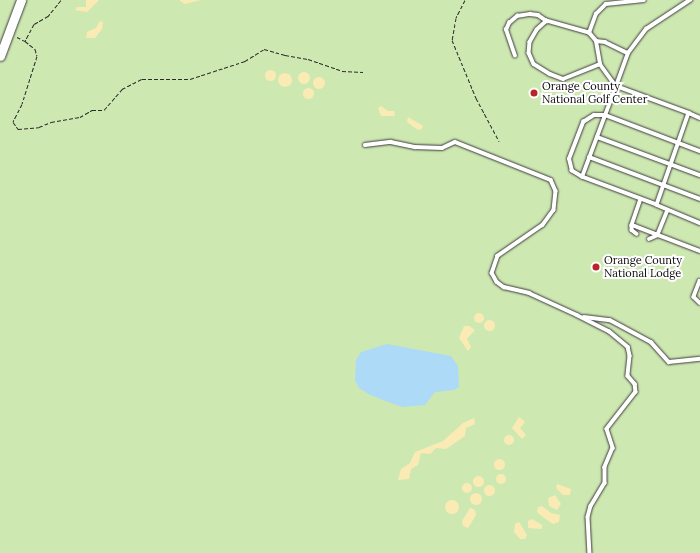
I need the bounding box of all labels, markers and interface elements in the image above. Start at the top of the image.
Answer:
place label: Orange County National Golf Center [542,80,648,106]
marker: Orange County National Golf Center [529,88,539,98]
place label: Orange County National Lodge [604,254,682,280]
marker: Orange County National Lodge [591,262,601,272]

